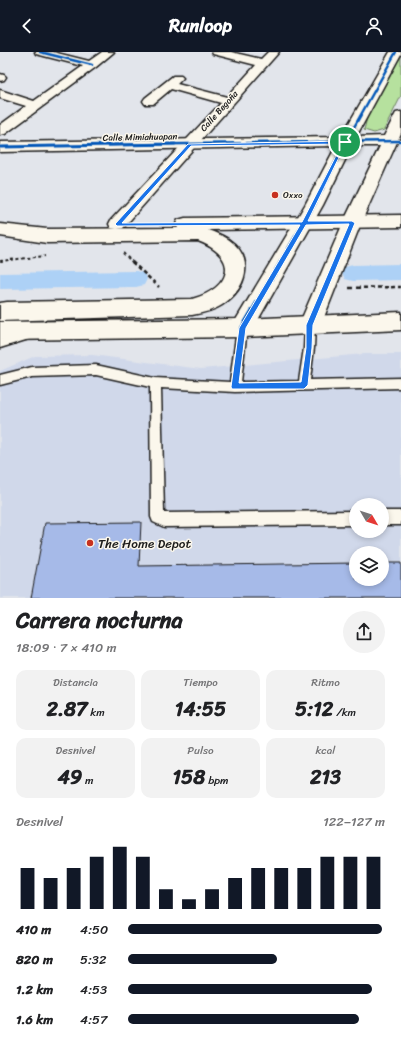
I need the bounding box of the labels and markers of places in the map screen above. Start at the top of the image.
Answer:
pin [328,125,362,159]
place label: Oxxo [283,187,303,203]
marker: Oxxo [270,190,280,200]
place label: The Home Depot [98,532,191,555]
marker: The Home Depot [85,538,95,548]

